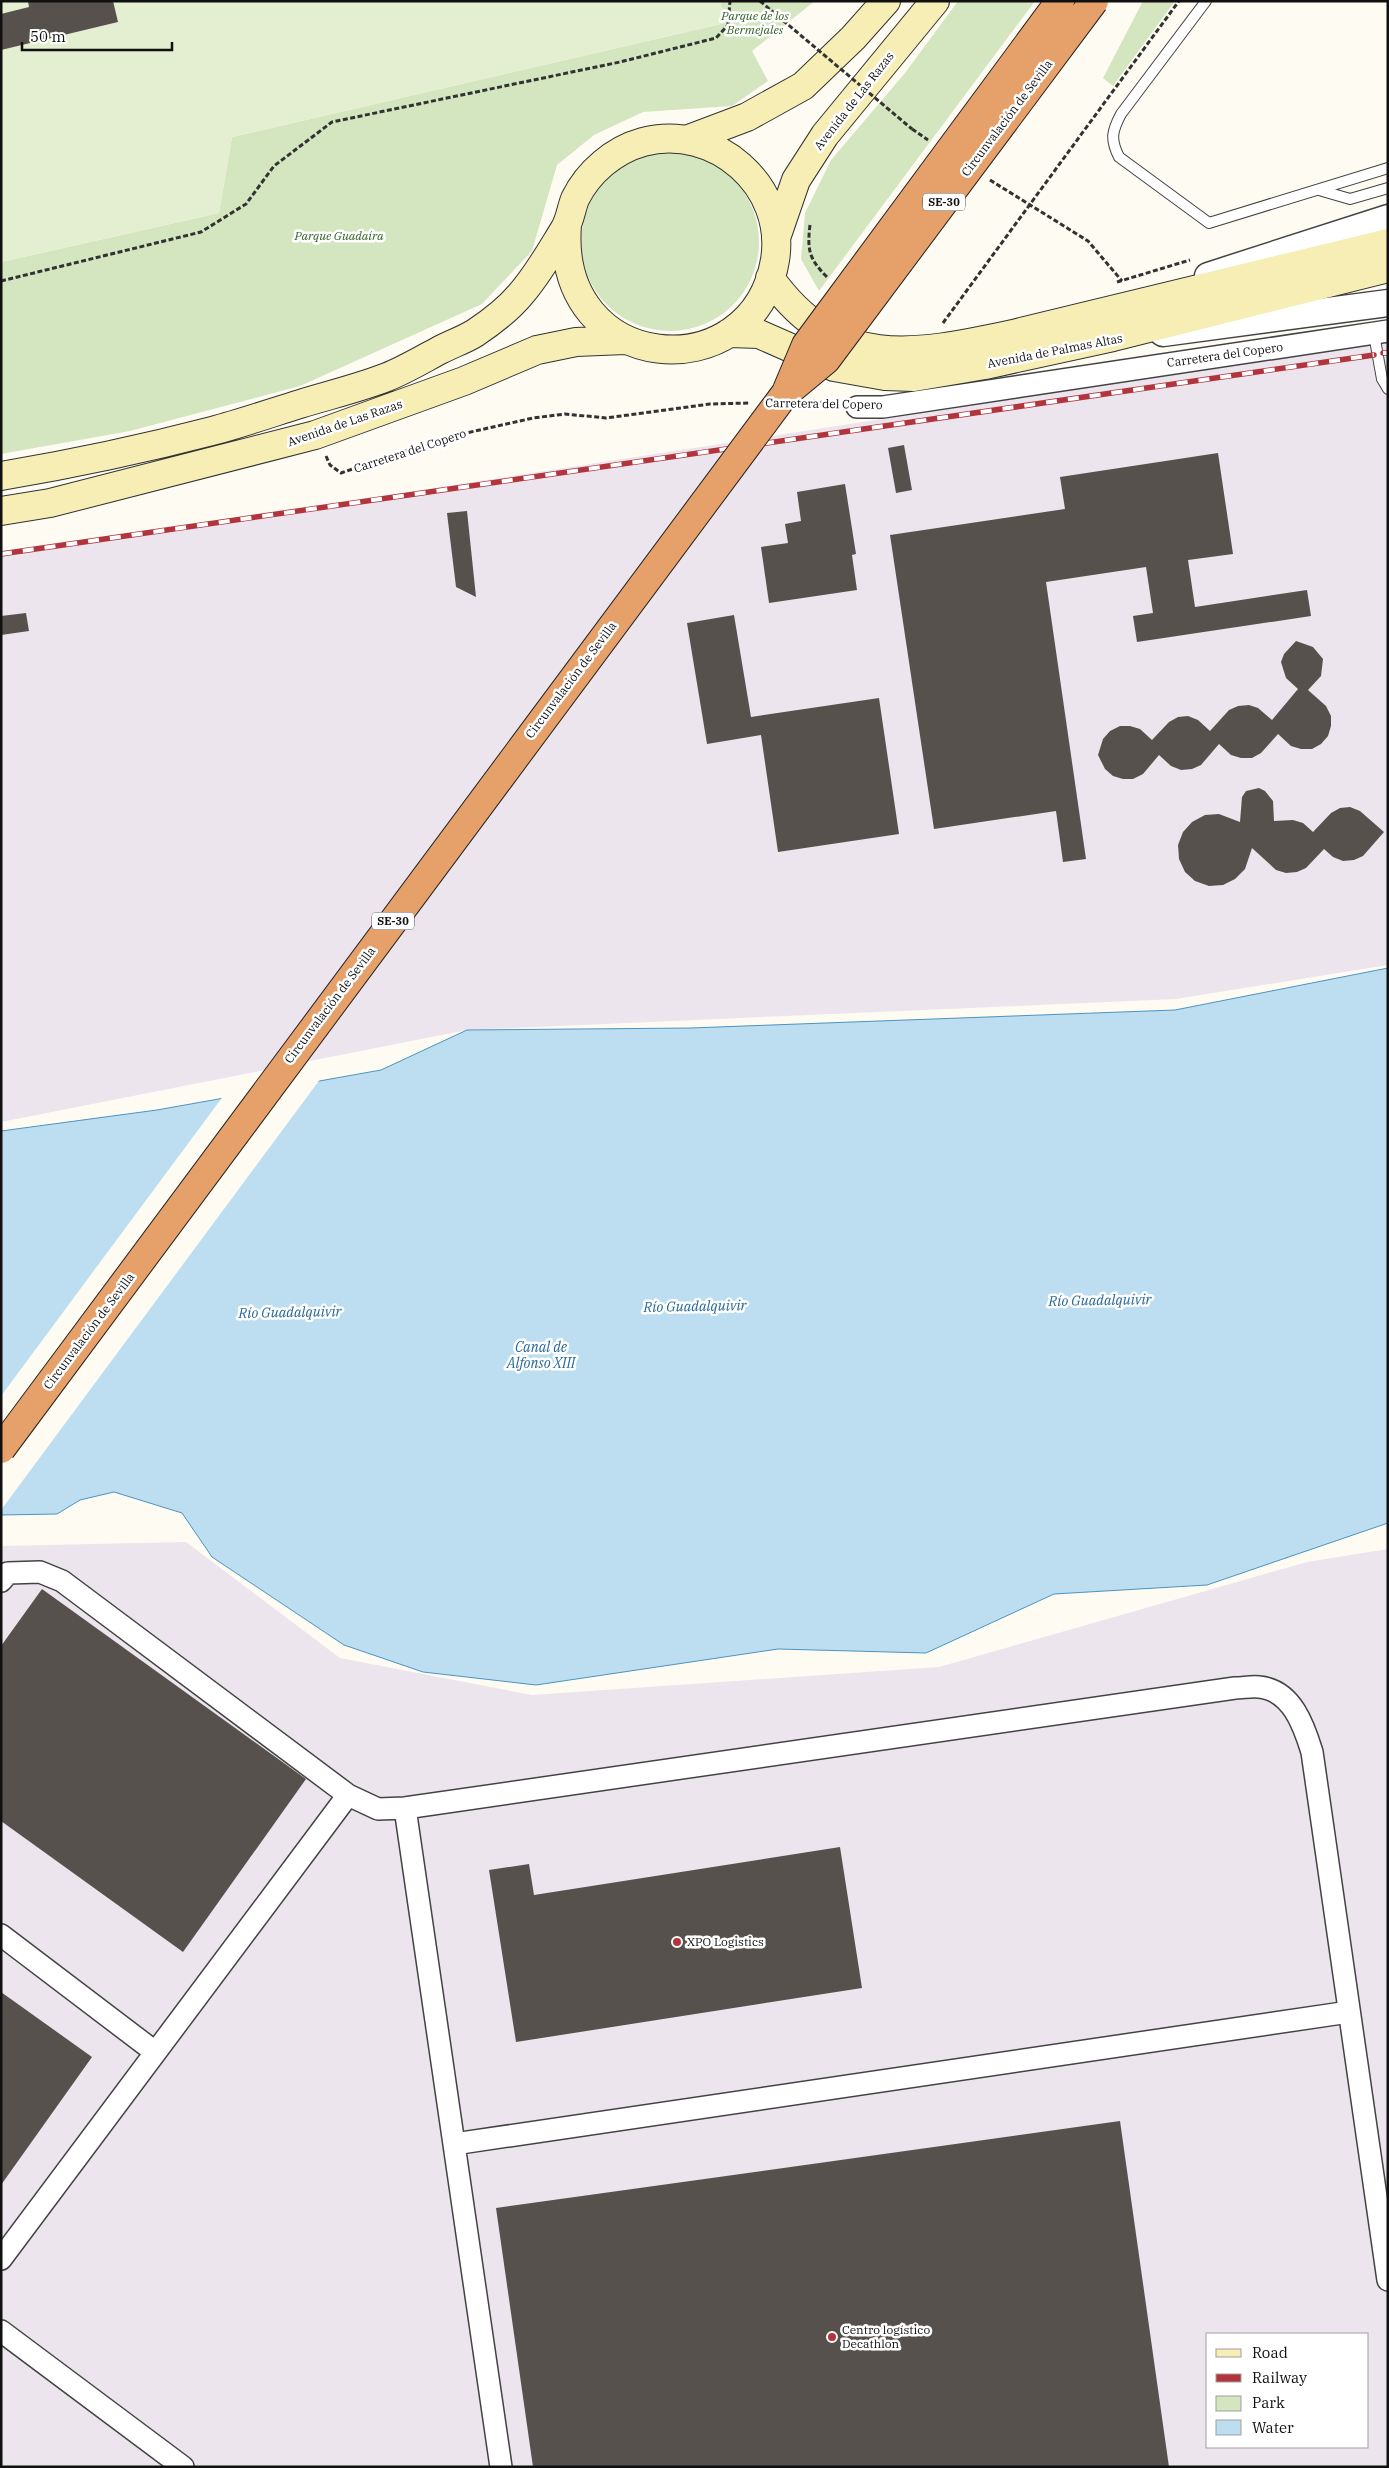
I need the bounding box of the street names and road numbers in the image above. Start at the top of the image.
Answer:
street label: Avenida de Las Razas [811,48,897,153]
street label: Circunvalación de Sevilla [958,56,1056,179]
road number: SE-30 [923,193,965,210]
street label: Avenida de Palmas Altas [986,330,1124,371]
street label: Carretera del Copero [1166,339,1284,370]
street label: Carretera del Copero [765,395,883,412]
street label: Avenida de Las Razas [285,396,404,449]
street label: Carretera del Copero [352,425,468,476]
street label: Circunvalación de Sevilla [522,618,620,741]
road number: SE-30 [372,912,414,929]
street label: Circunvalación de Sevilla [281,943,379,1066]
street label: Circunvalación de Sevilla [40,1269,138,1392]

